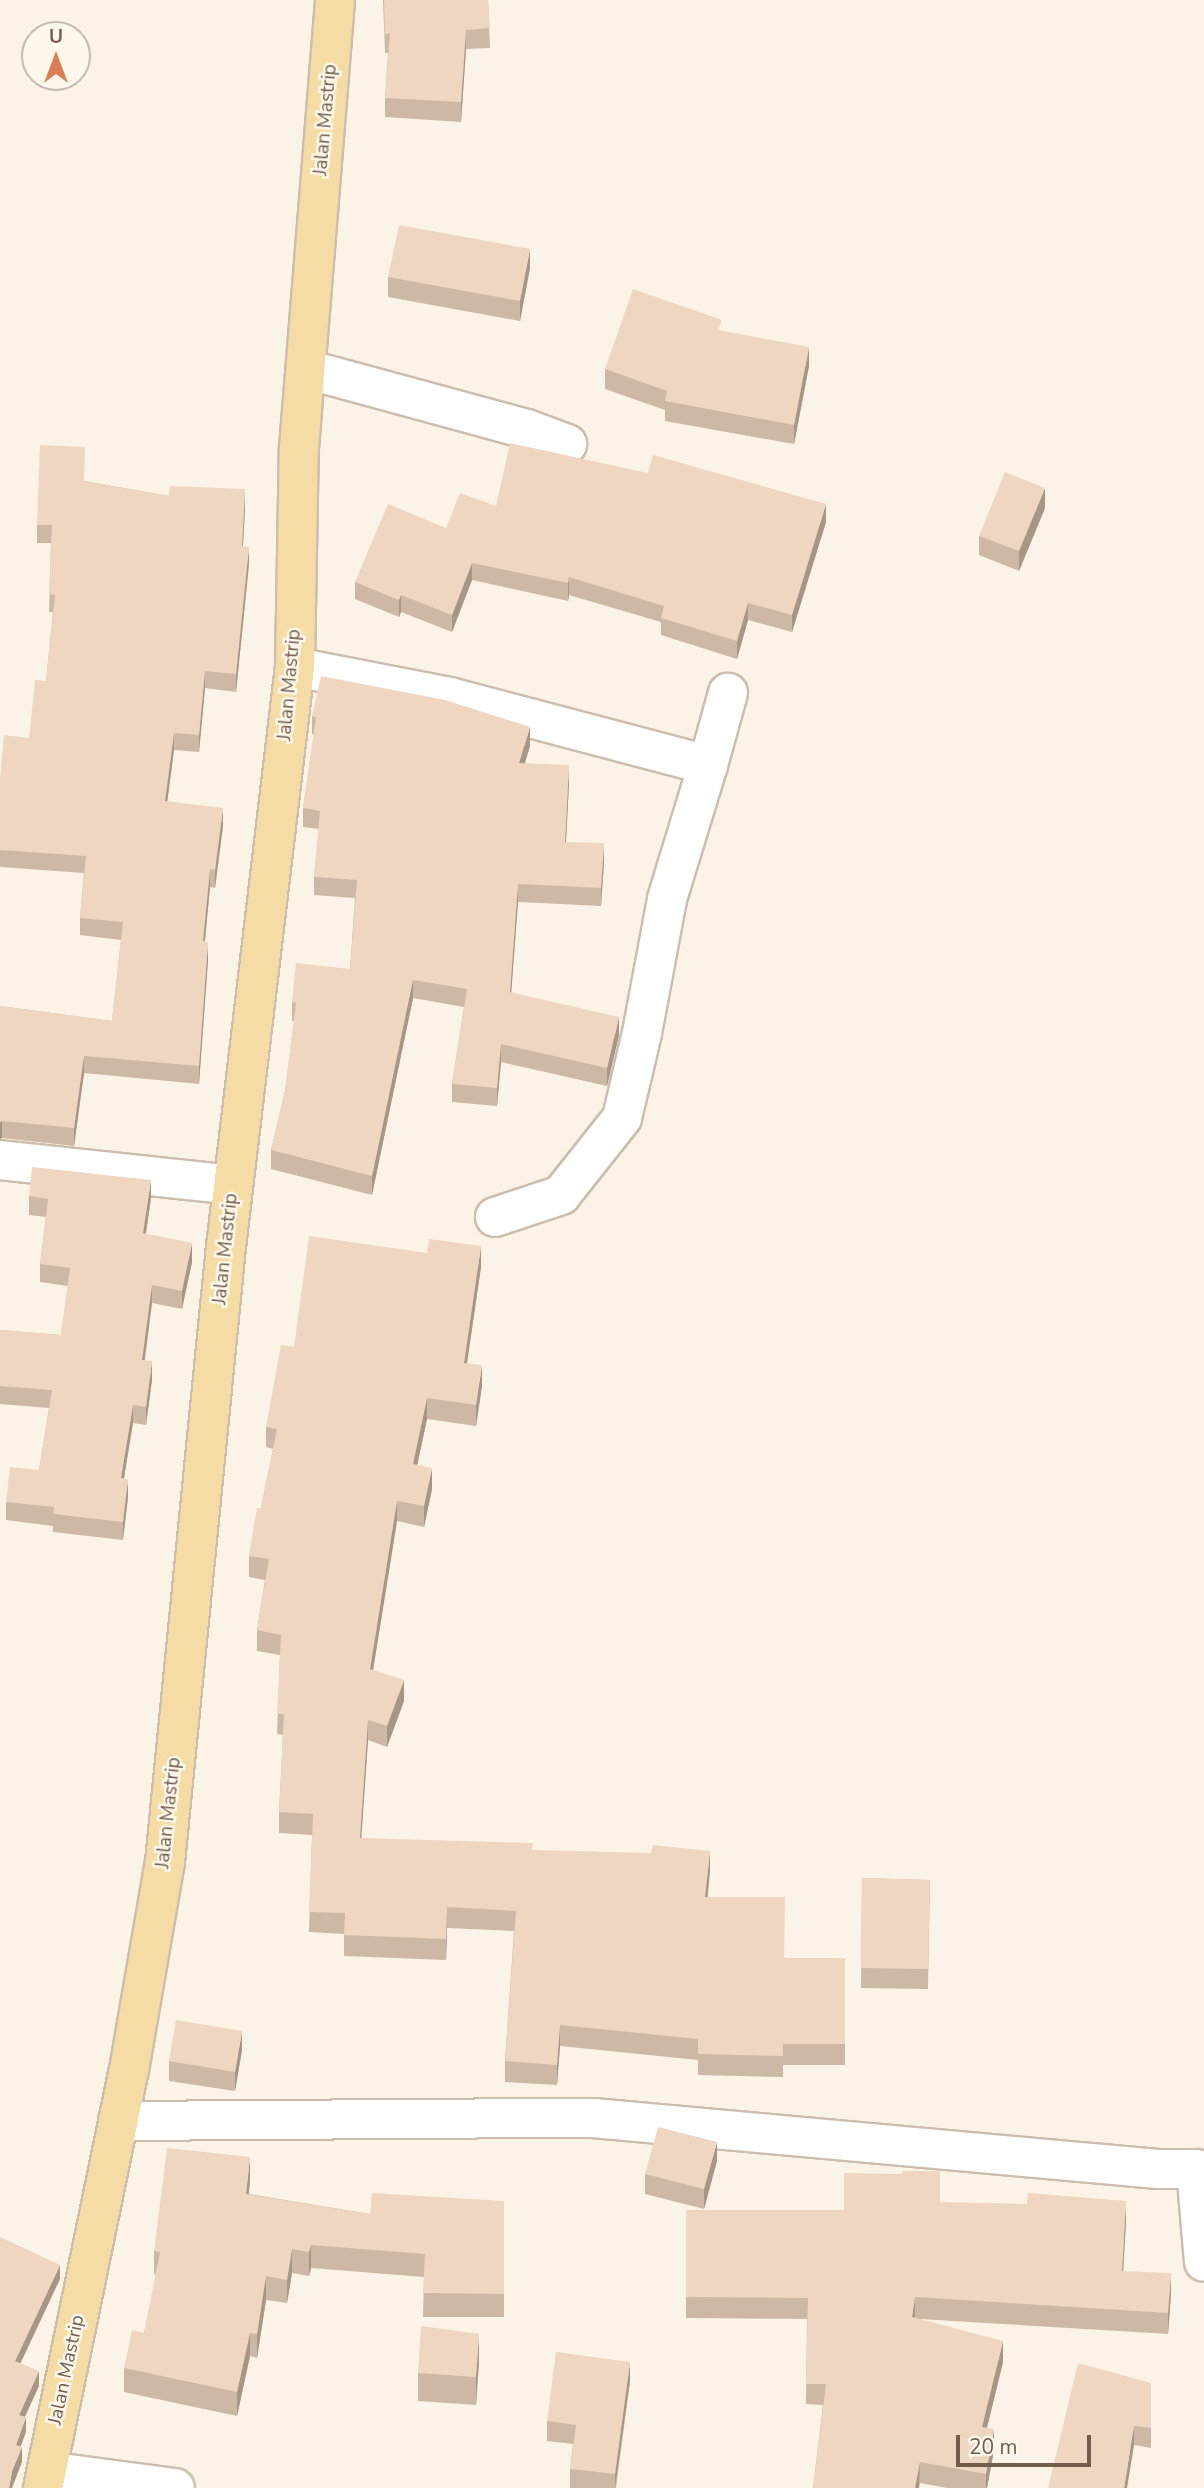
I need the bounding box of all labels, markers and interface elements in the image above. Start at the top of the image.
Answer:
north arrow [21,21,91,91]
text: U [49,24,63,50]
street label: Jalan Mastrip [310,63,342,177]
street label: Jalan Mastrip [274,628,306,742]
street label: Jalan Mastrip [209,1192,243,1306]
street label: Jalan Mastrip [152,1756,186,1870]
street label: Jalan Mastrip [44,2313,90,2427]
scale bar [959,2422,1094,2466]
text: 20 m [969,2433,1018,2461]

